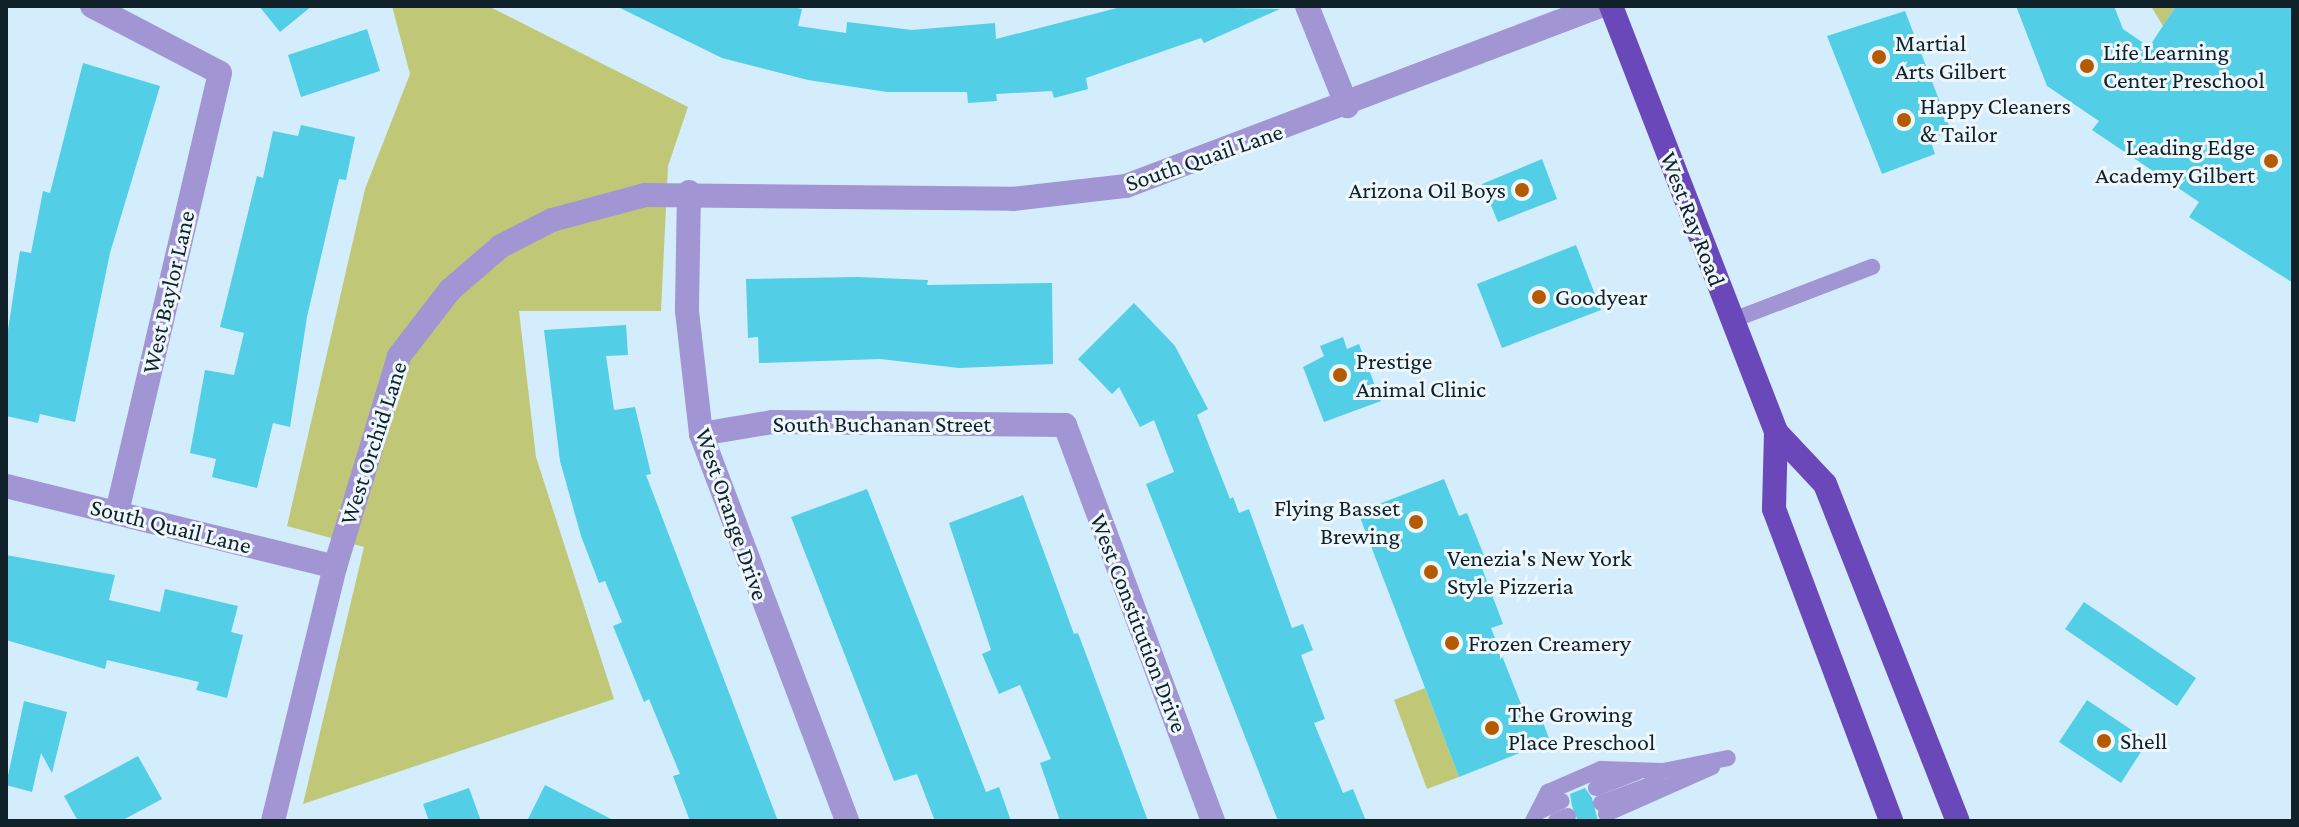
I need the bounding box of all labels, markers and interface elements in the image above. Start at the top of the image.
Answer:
place label: Martial Arts Gilbert [1895,29,2006,85]
place label: Life Learning Center Preschool [2103,38,2265,94]
marker: Martial Arts Gilbert [1870,48,1888,66]
marker: Life Learning Center Preschool [2078,57,2096,75]
place label: Happy Cleaners & Tailor [1920,92,2071,148]
marker: Happy Cleaners & Tailor [1895,111,1913,129]
street label: South Quail Lane [1121,117,1287,197]
place label: Leading Edge Academy Gilbert [2095,133,2255,189]
street label: West Ray Road [1654,148,1732,290]
marker: Leading Edge Academy Gilbert [2262,152,2280,170]
place label: Arizona Oil Boys [1348,176,1506,204]
marker: Arizona Oil Boys [1513,181,1531,199]
street label: West Baylor Lane [135,208,201,376]
place label: Goodyear [1555,283,1648,311]
marker: Goodyear [1530,288,1548,306]
place label: Prestige Animal Clinic [1356,347,1486,403]
street label: West Orchid Lane [333,358,413,528]
marker: Prestige Animal Clinic [1331,366,1349,384]
street label: South Buchanan Street [773,410,991,438]
street label: West Orange Drive [689,424,775,604]
street label: South Quail Lane [88,492,254,560]
place label: Flying Basset Brewing [1274,494,1400,550]
street label: West Constitution Drive [1084,509,1194,737]
marker: Flying Basset Brewing [1407,513,1425,531]
place label: Venezia's New York Style Pizzeria [1447,544,1632,600]
marker: Venezia's New York Style Pizzeria [1422,563,1440,581]
place label: Frozen Creamery [1468,629,1631,657]
marker: Frozen Creamery [1443,634,1461,652]
place label: The Growing Place Preschool [1508,700,1655,756]
marker: The Growing Place Preschool [1483,719,1501,737]
place label: Shell [2120,727,2167,755]
marker: Shell [2095,732,2113,750]

